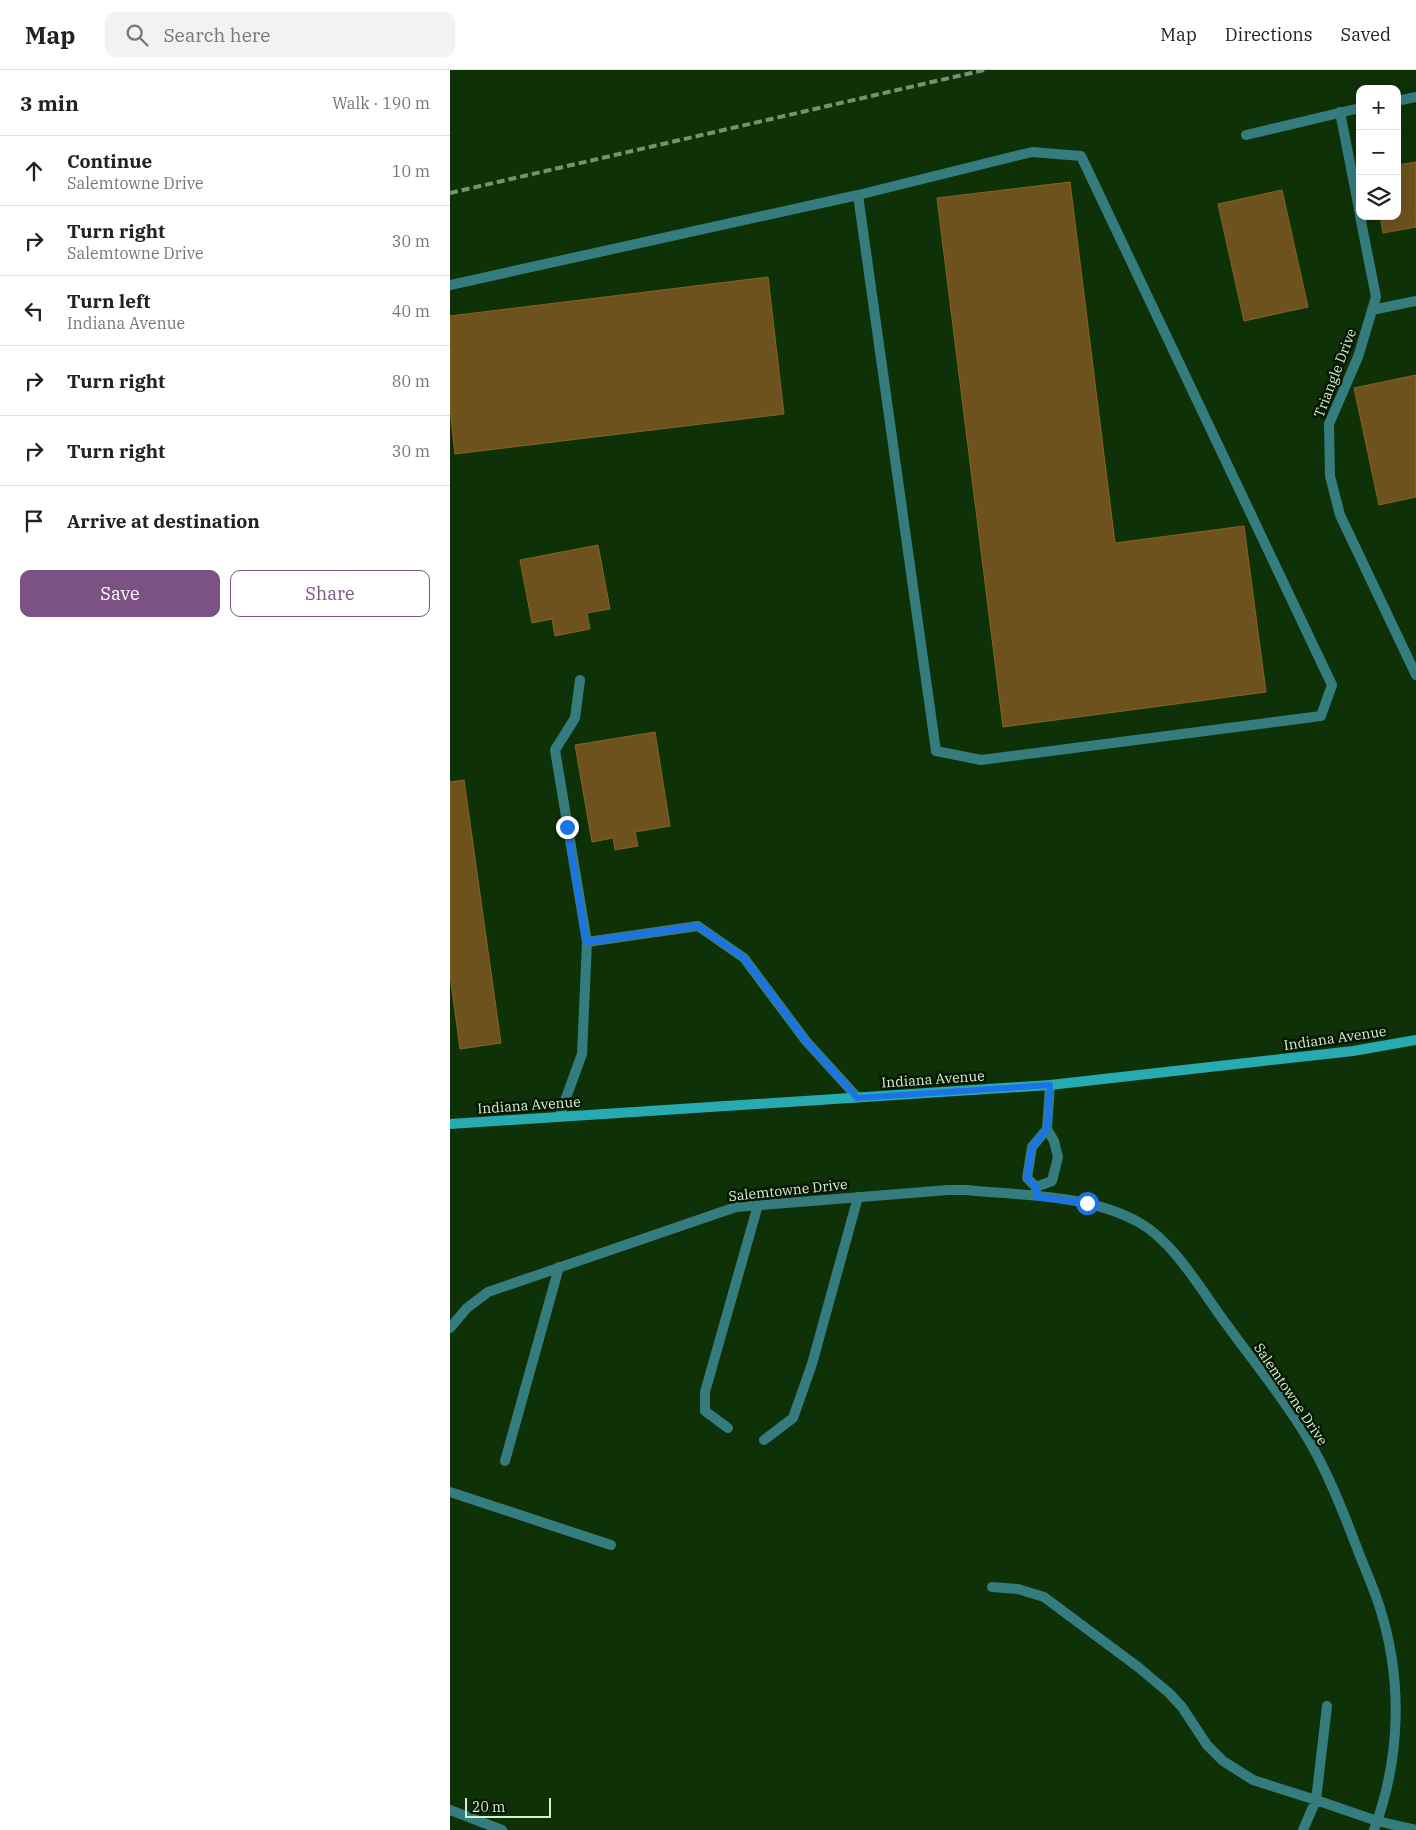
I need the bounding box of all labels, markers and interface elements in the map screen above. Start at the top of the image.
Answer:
search box [105,12,455,57]
text: Map [25,19,75,51]
icon: search [123,21,151,49]
text: Search here [163,23,270,47]
text: Map [1160,23,1197,46]
text: Directions [1225,23,1313,46]
text: Saved [1341,23,1391,46]
map controls [1356,85,1401,220]
button: + [1356,85,1401,130]
text: 3 min [20,89,79,117]
text: Walk · 190 m [332,93,430,113]
button: − [1356,130,1401,175]
text: Continue [67,149,152,173]
icon: ahead [20,157,48,185]
text: 10 m [392,161,430,181]
text: Salemtowne Drive [67,173,204,193]
button: layers [1356,175,1401,220]
text: Turn right [67,219,165,243]
icon: right [20,227,48,255]
text: 30 m [392,231,430,251]
text: Salemtowne Drive [67,243,204,263]
text: Turn left [67,289,150,313]
icon: left [20,297,48,325]
text: 40 m [392,301,430,321]
text: Indiana Avenue [67,313,185,333]
street label: Triangle Drive [1310,326,1360,420]
icon: right [20,367,48,395]
text: Turn right [67,369,165,393]
text: 80 m [392,371,430,391]
icon: right [20,437,48,465]
text: Turn right [67,439,165,463]
text: 30 m [392,441,430,461]
icon: arrive [20,507,48,535]
text: Arrive at destination [67,509,260,533]
button: Save [20,570,220,617]
button: Share [230,570,430,617]
route end [556,816,579,839]
street label: Indiana Avenue [1283,1022,1387,1054]
street label: Indiana Avenue [881,1066,985,1092]
street label: Indiana Avenue [477,1092,581,1118]
street label: Salemtowne Drive [728,1175,848,1205]
route start [1076,1192,1099,1215]
street label: Salemtowne Drive [1250,1339,1332,1449]
scale bar [465,1795,551,1818]
text: 20 m [472,1798,505,1816]

